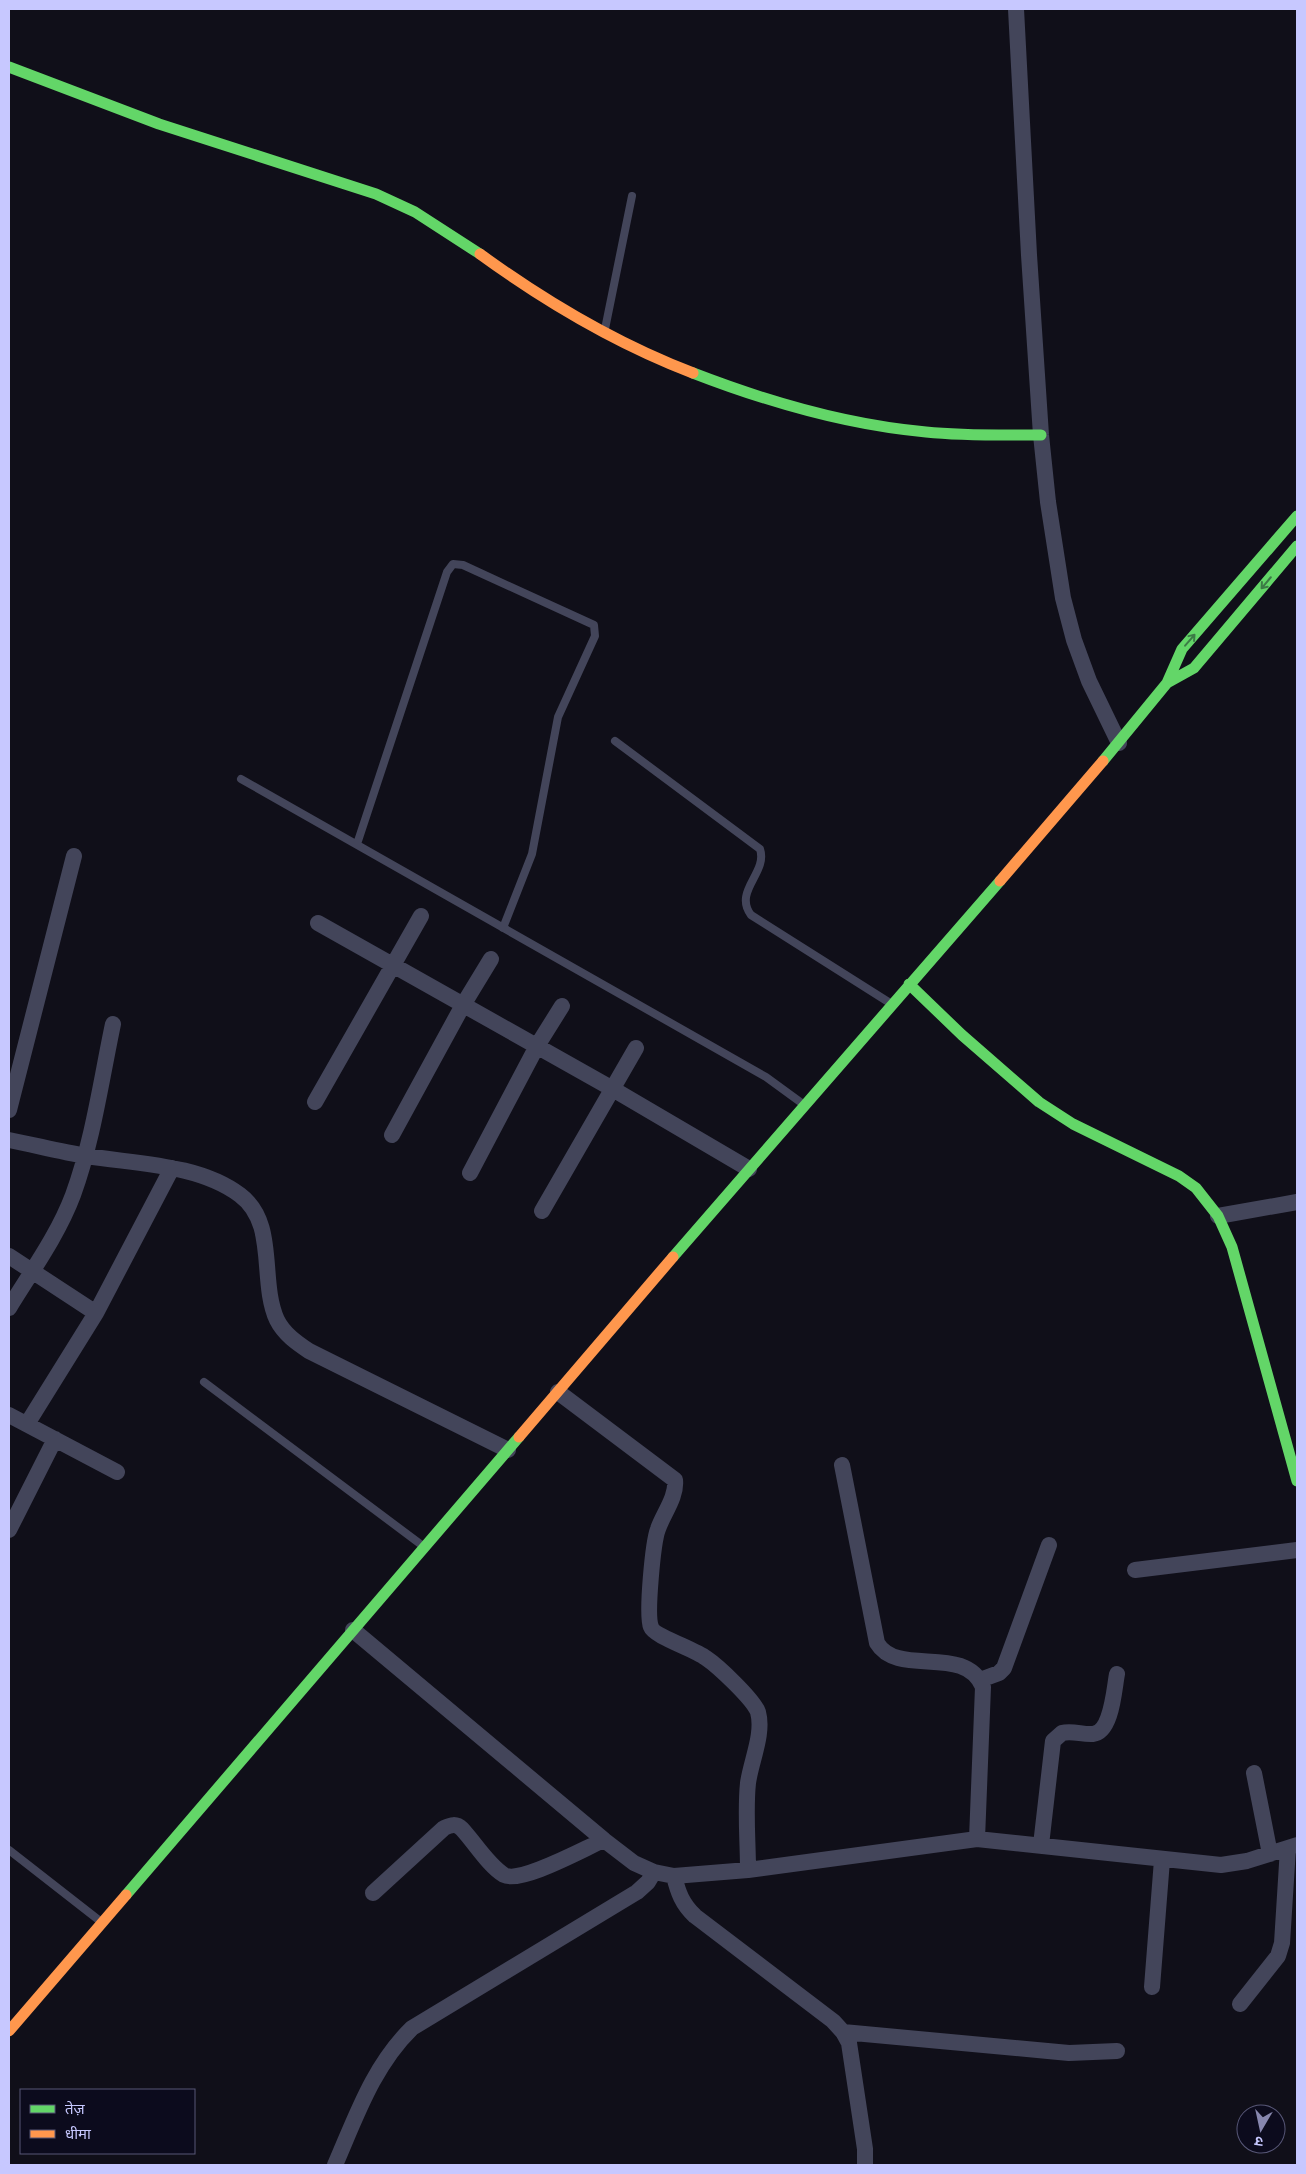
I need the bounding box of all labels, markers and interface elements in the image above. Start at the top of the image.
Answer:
one-way arrow [1260,577,1271,590]
one-way arrow [1184,634,1195,647]
legend [20,2089,195,2154]
text: तेज़ [65,2100,86,2117]
north arrow [1236,2104,1286,2154]
text: धीमा [65,2125,92,2142]
text: उ [1253,2133,1264,2150]

